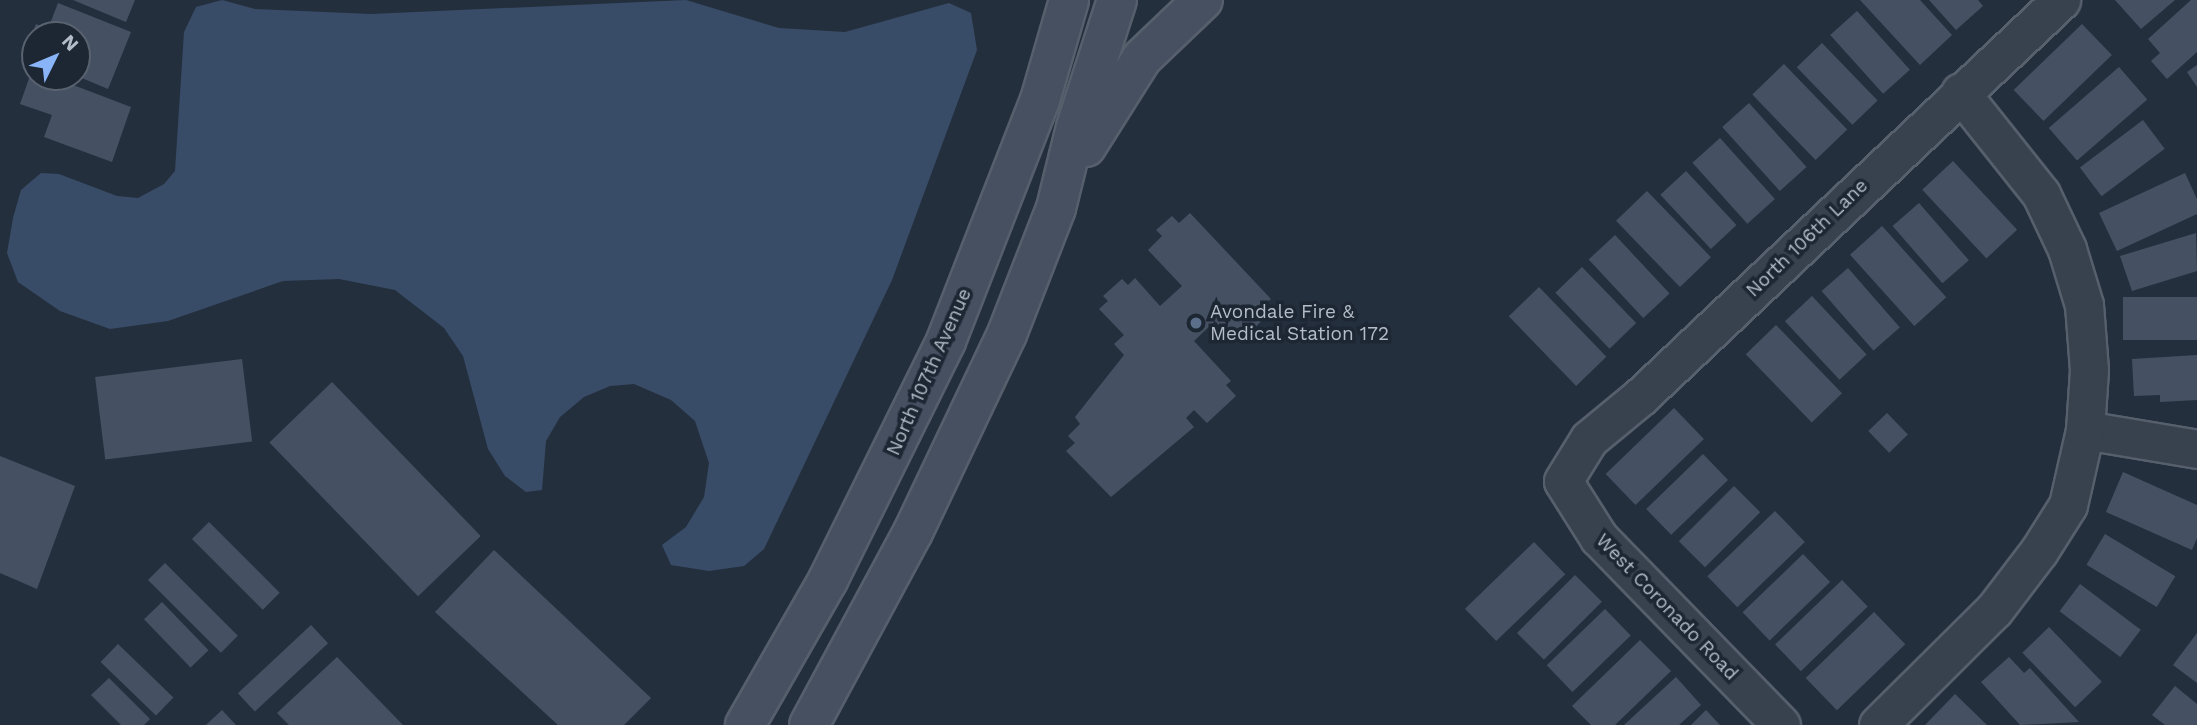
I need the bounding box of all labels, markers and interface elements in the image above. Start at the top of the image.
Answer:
north arrow [21,21,91,91]
text: N [57,30,83,56]
street label: North 106th Lane [1741,174,1873,302]
street label: North 107th Avenue [882,284,976,460]
place label: Avondale Fire & Medical Station 172 [1210,301,1390,345]
marker: Avondale Fire & Medical Station 172 [1188,315,1204,331]
street label: West Coronado Road [1591,529,1743,685]

